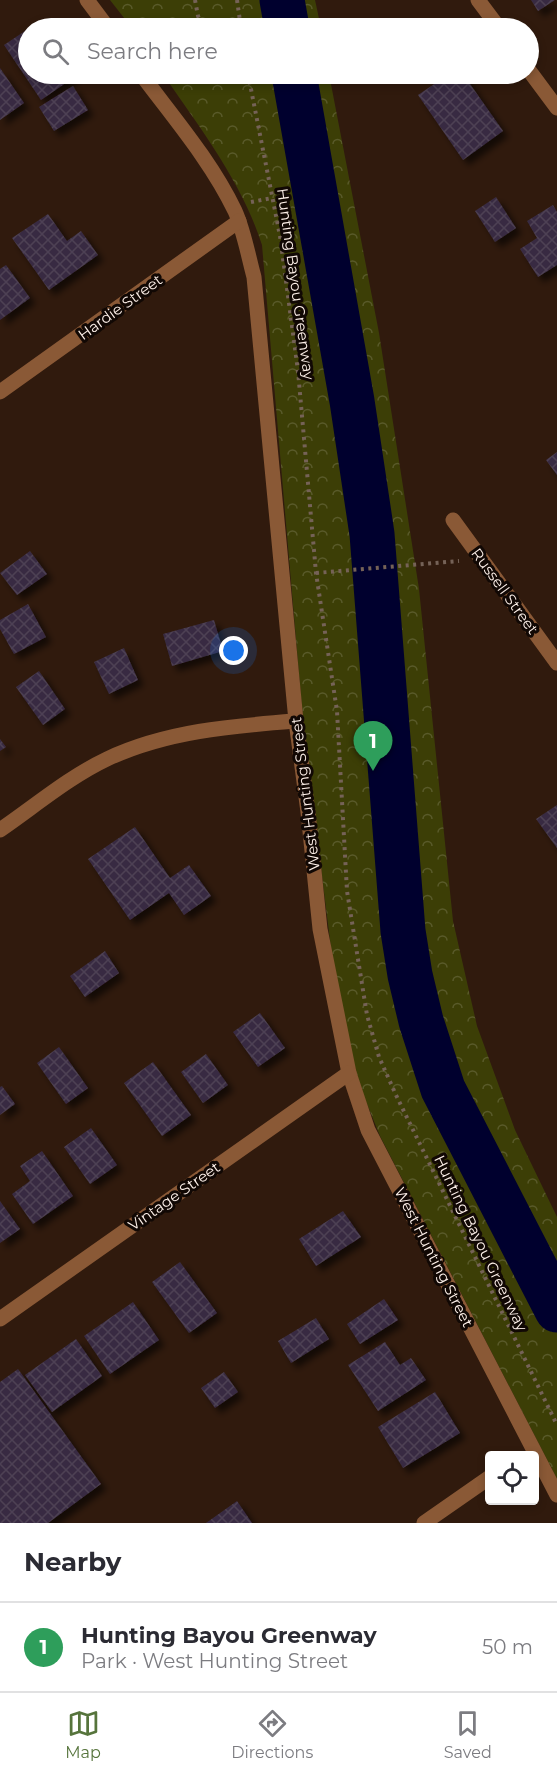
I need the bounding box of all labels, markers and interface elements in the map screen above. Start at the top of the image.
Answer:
search box [18,18,539,84]
icon: search [39,35,72,68]
text: Search here [87,38,218,65]
street label: Hunting Bayou Greenway [273,187,319,382]
street label: Hardie Street [74,270,166,344]
street label: Russell Street [467,544,543,638]
your location [219,636,248,665]
street label: West Hunting Street [286,716,324,872]
pin: 1 [354,722,392,771]
street label: Hunting Bayou Greenway [430,1152,532,1335]
street label: Vintage Street [124,1157,224,1235]
street label: West Hunting Street [390,1184,478,1330]
map controls [485,1451,539,1505]
button: locate [485,1451,539,1505]
text: Nearby [24,1546,121,1578]
text: Hunting Bayou Greenway [81,1622,377,1649]
text: 1 [40,1635,47,1659]
text: 50 m [482,1635,533,1659]
text: Park · West Hunting Street [81,1649,348,1673]
tab: Map [65,1707,101,1762]
tab: Directions [231,1707,313,1762]
tab: Saved [444,1707,492,1762]

